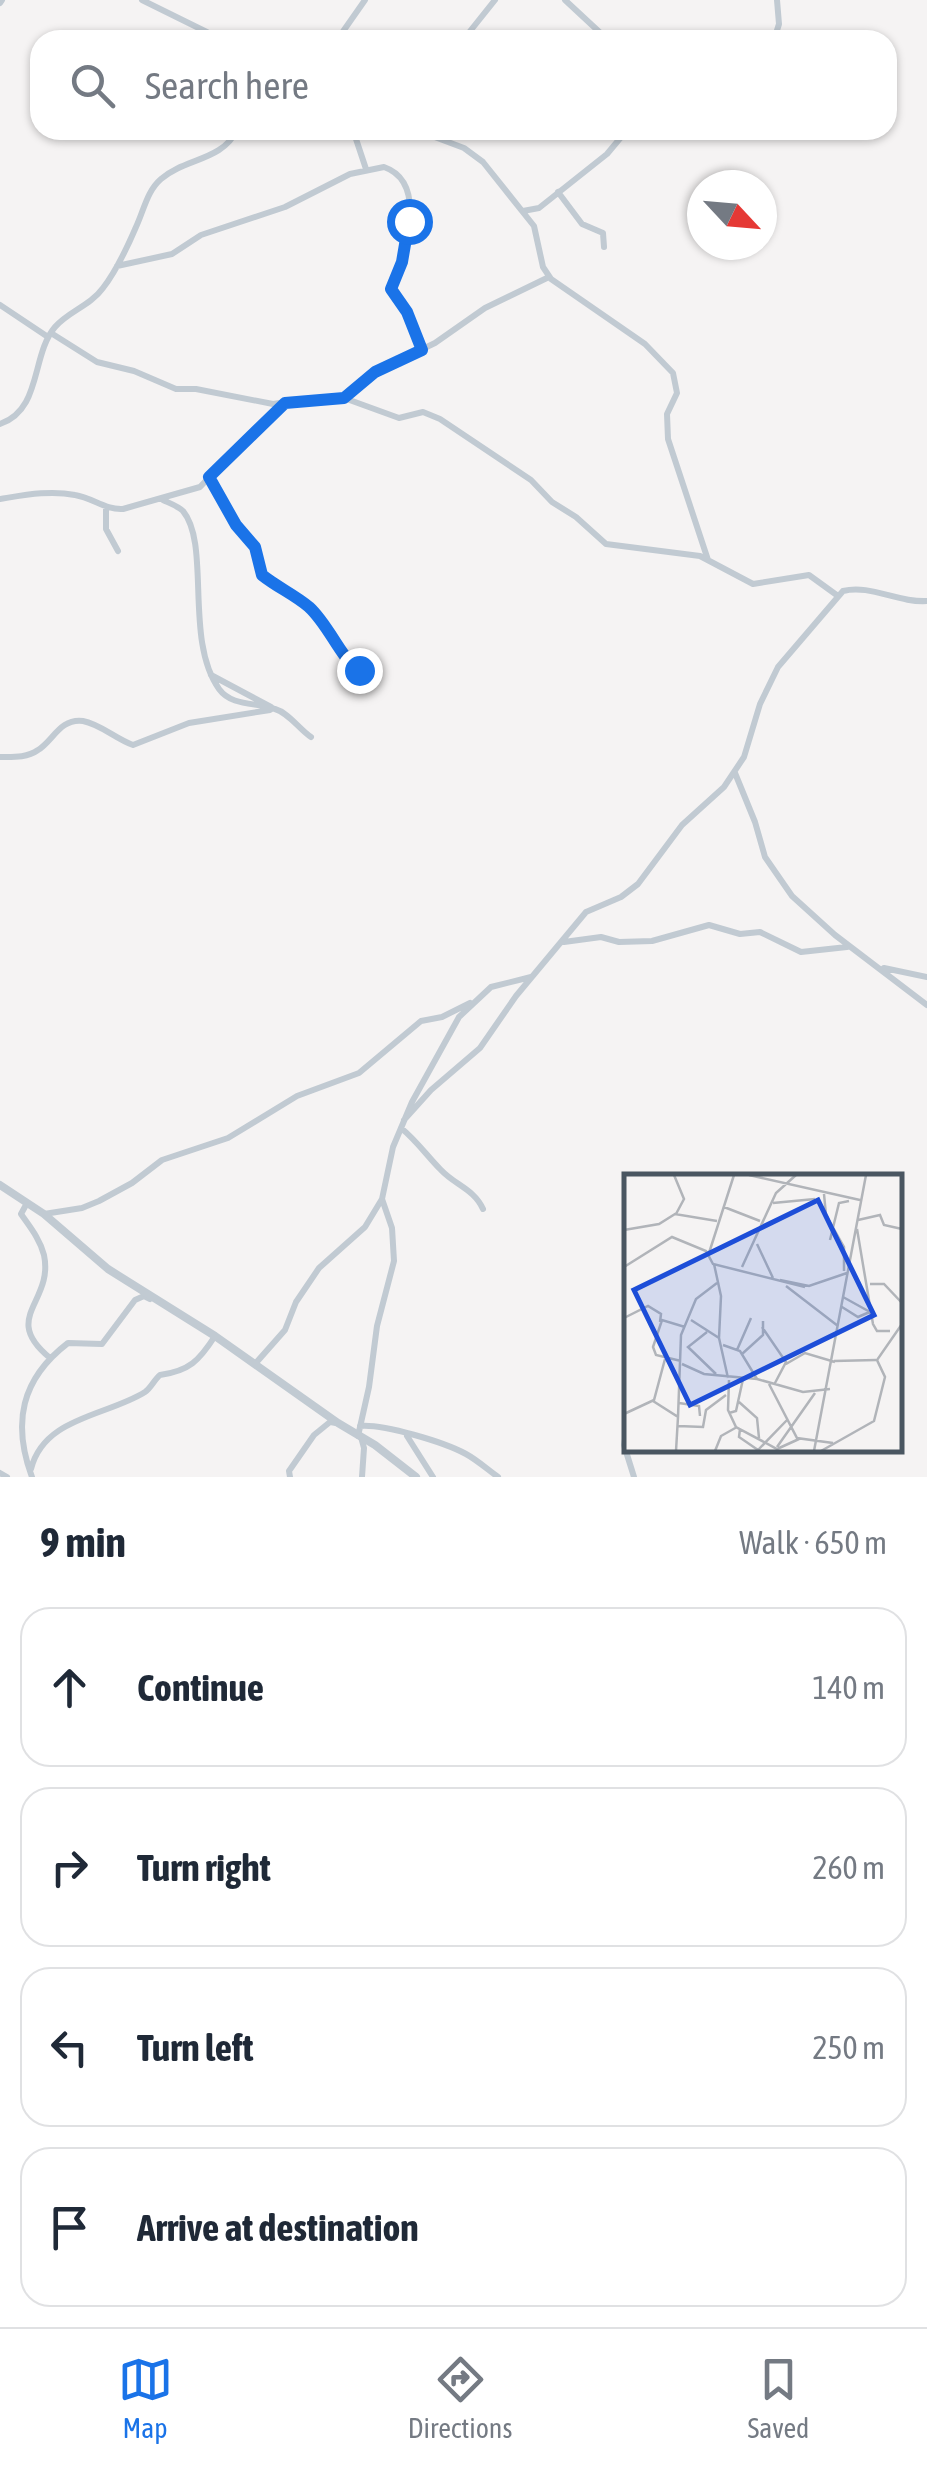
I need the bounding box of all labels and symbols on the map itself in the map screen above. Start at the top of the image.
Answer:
north arrow [687,170,777,260]
route start [387,199,433,245]
route end [337,648,383,694]
inset map [624,1174,902,1452]

